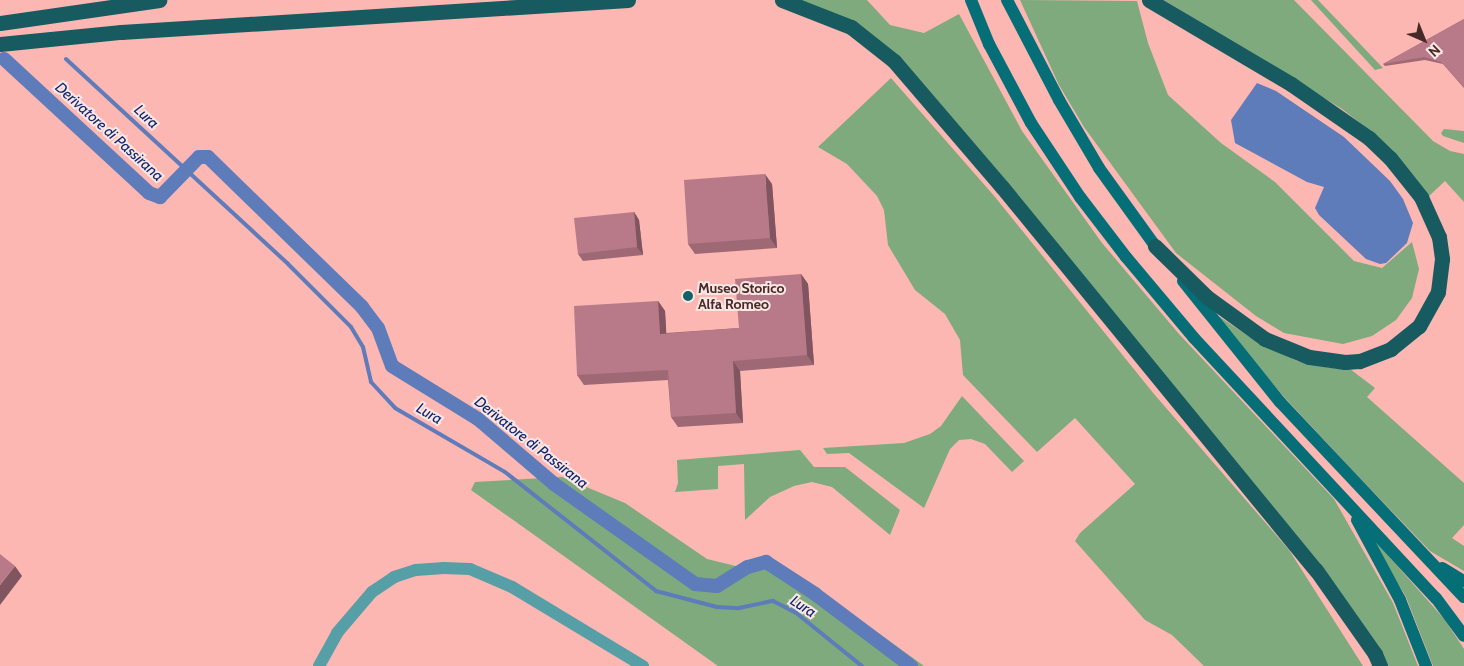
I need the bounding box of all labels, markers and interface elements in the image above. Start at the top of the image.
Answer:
north arrow [1399,15,1449,65]
text: N [1425,41,1444,61]
water label: Derivatore di Passirana [51,79,167,185]
water label: Lura [130,101,162,133]
place label: Museo Storico Alfa Romeo [698,280,785,312]
marker: Museo Storico Alfa Romeo [682,290,694,302]
water label: Derivatore di Passirana [471,393,591,493]
water label: Lura [413,399,445,429]
water label: Lura [787,592,819,622]

